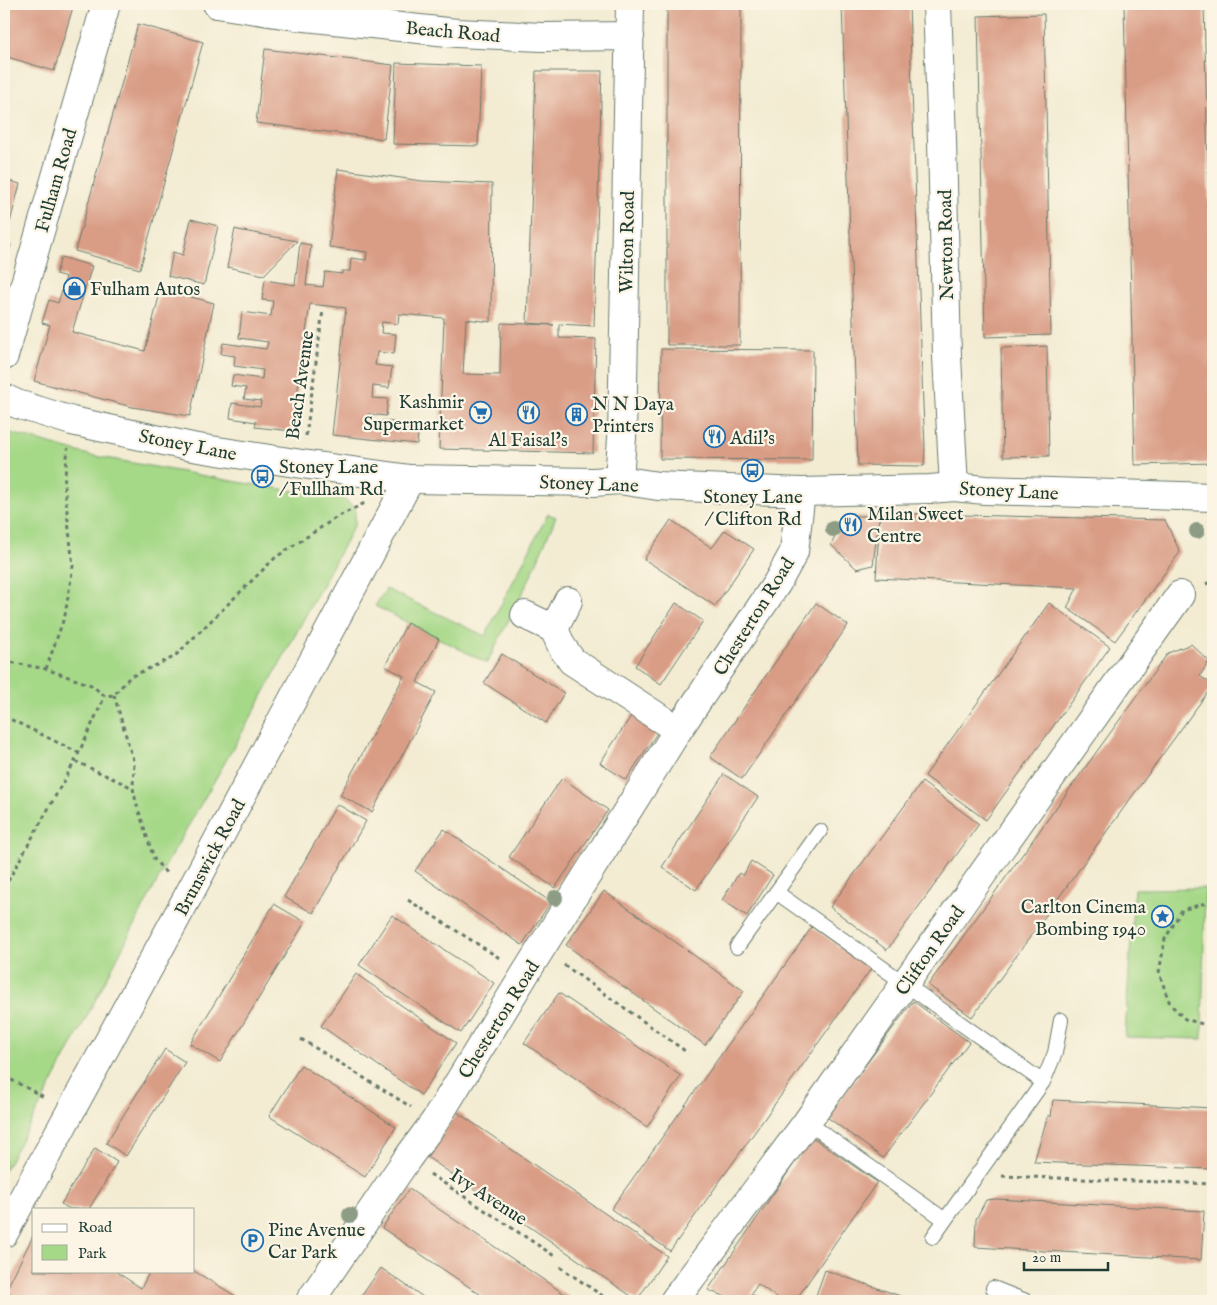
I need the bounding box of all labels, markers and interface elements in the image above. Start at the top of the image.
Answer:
street label: Beach Road [405,17,502,49]
street label: Fulham Road [31,125,83,235]
street label: Newton Road [934,188,960,301]
street label: Wilton Road [615,190,641,293]
shop icon: Fulham Autos [62,276,86,300]
place label: Fulham Autos [90,278,200,302]
street label: Beach Avenue [281,329,321,441]
place label: Kashmir Supermarket [363,391,464,437]
place label: N N Daya Printers [592,393,675,439]
supermarket icon: Kashmir Supermarket [468,400,492,424]
restaurant icon: Al Faisal's [516,401,540,425]
building icon: N N Daya Printers [564,402,588,426]
street label: Stoney Lane [137,425,239,467]
restaurant icon: Adil's [702,425,726,449]
place label: Adil's [729,427,775,451]
place label: Al Faisal's [487,429,568,453]
place label: Stoney Lane / Fullham Rd [279,456,384,502]
bus stop icon: Stoney Lane / Clifton Rd [741,458,765,482]
bus stop icon: Stoney Lane / Fullham Rd [251,465,275,489]
street label: Stoney Lane [539,471,639,499]
street label: Stoney Lane [959,477,1059,507]
place label: Stoney Lane / Clifton Rd [703,486,803,532]
place label: Milan Sweet Centre [867,503,964,549]
restaurant icon: Milan Sweet Centre [839,512,863,536]
street label: Chesterton Road [709,553,801,681]
street label: Brunswick Road [170,795,252,921]
place label: Carlton Cinema Bombing 1940 [1021,896,1147,942]
street label: Clifton Road [891,901,971,1001]
place icon: Carlton Cinema Bombing 1940 [1150,905,1174,929]
street label: Chesterton Road [454,956,546,1084]
street label: Ivy Avenue [445,1164,531,1232]
legend [32,1208,195,1272]
text: Road [78,1218,113,1237]
place label: Pine Avenue Car Park [268,1219,365,1265]
parking icon: Pine Avenue Car Park [240,1228,264,1252]
scale bar [1024,1240,1108,1272]
text: Park [78,1244,108,1263]
text: 20 m [1032,1248,1062,1267]

